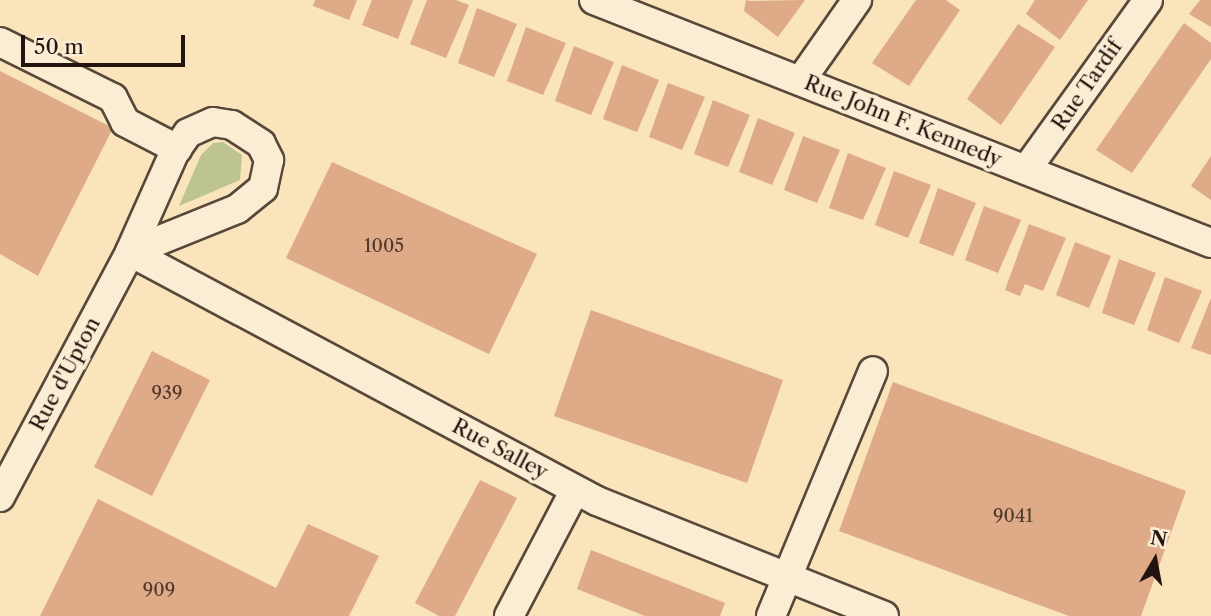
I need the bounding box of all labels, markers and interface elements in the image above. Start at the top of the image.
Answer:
scale bar [24,21,189,65]
text: 50 m [34,34,84,59]
street label: Rue Tardif [1046,34,1128,136]
street label: Rue John F. Kennedy [801,70,1005,172]
house number: 1005 [364,235,404,257]
street label: Rue d'Upton [25,313,105,435]
house number: 939 [151,382,183,404]
street label: Rue Salley [448,413,552,485]
house number: 9041 [993,505,1033,527]
north arrow [1120,525,1190,595]
text: N [1149,526,1169,552]
house number: 909 [143,579,175,601]

